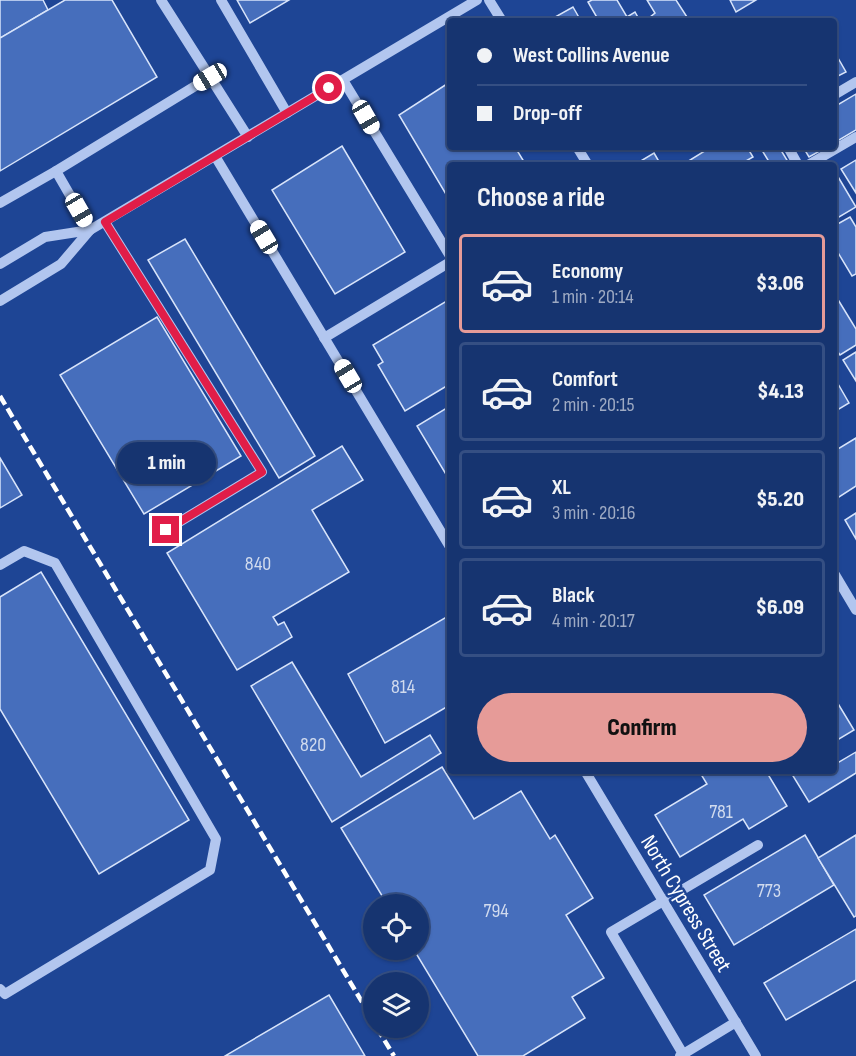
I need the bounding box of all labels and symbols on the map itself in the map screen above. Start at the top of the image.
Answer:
car [190,60,230,94]
route start [315,74,342,101]
car [349,97,383,137]
car [62,190,96,230]
car [247,217,281,257]
car [331,356,365,396]
callout: 1 min [116,443,216,485]
route end [152,516,179,543]
house number: 840 [245,552,271,576]
house number: 814 [391,675,415,699]
house number: 820 [300,733,326,757]
house number: 781 [709,800,733,824]
street label: North Cypress Street [634,830,737,977]
house number: 773 [757,879,781,903]
house number: 794 [483,899,509,923]

